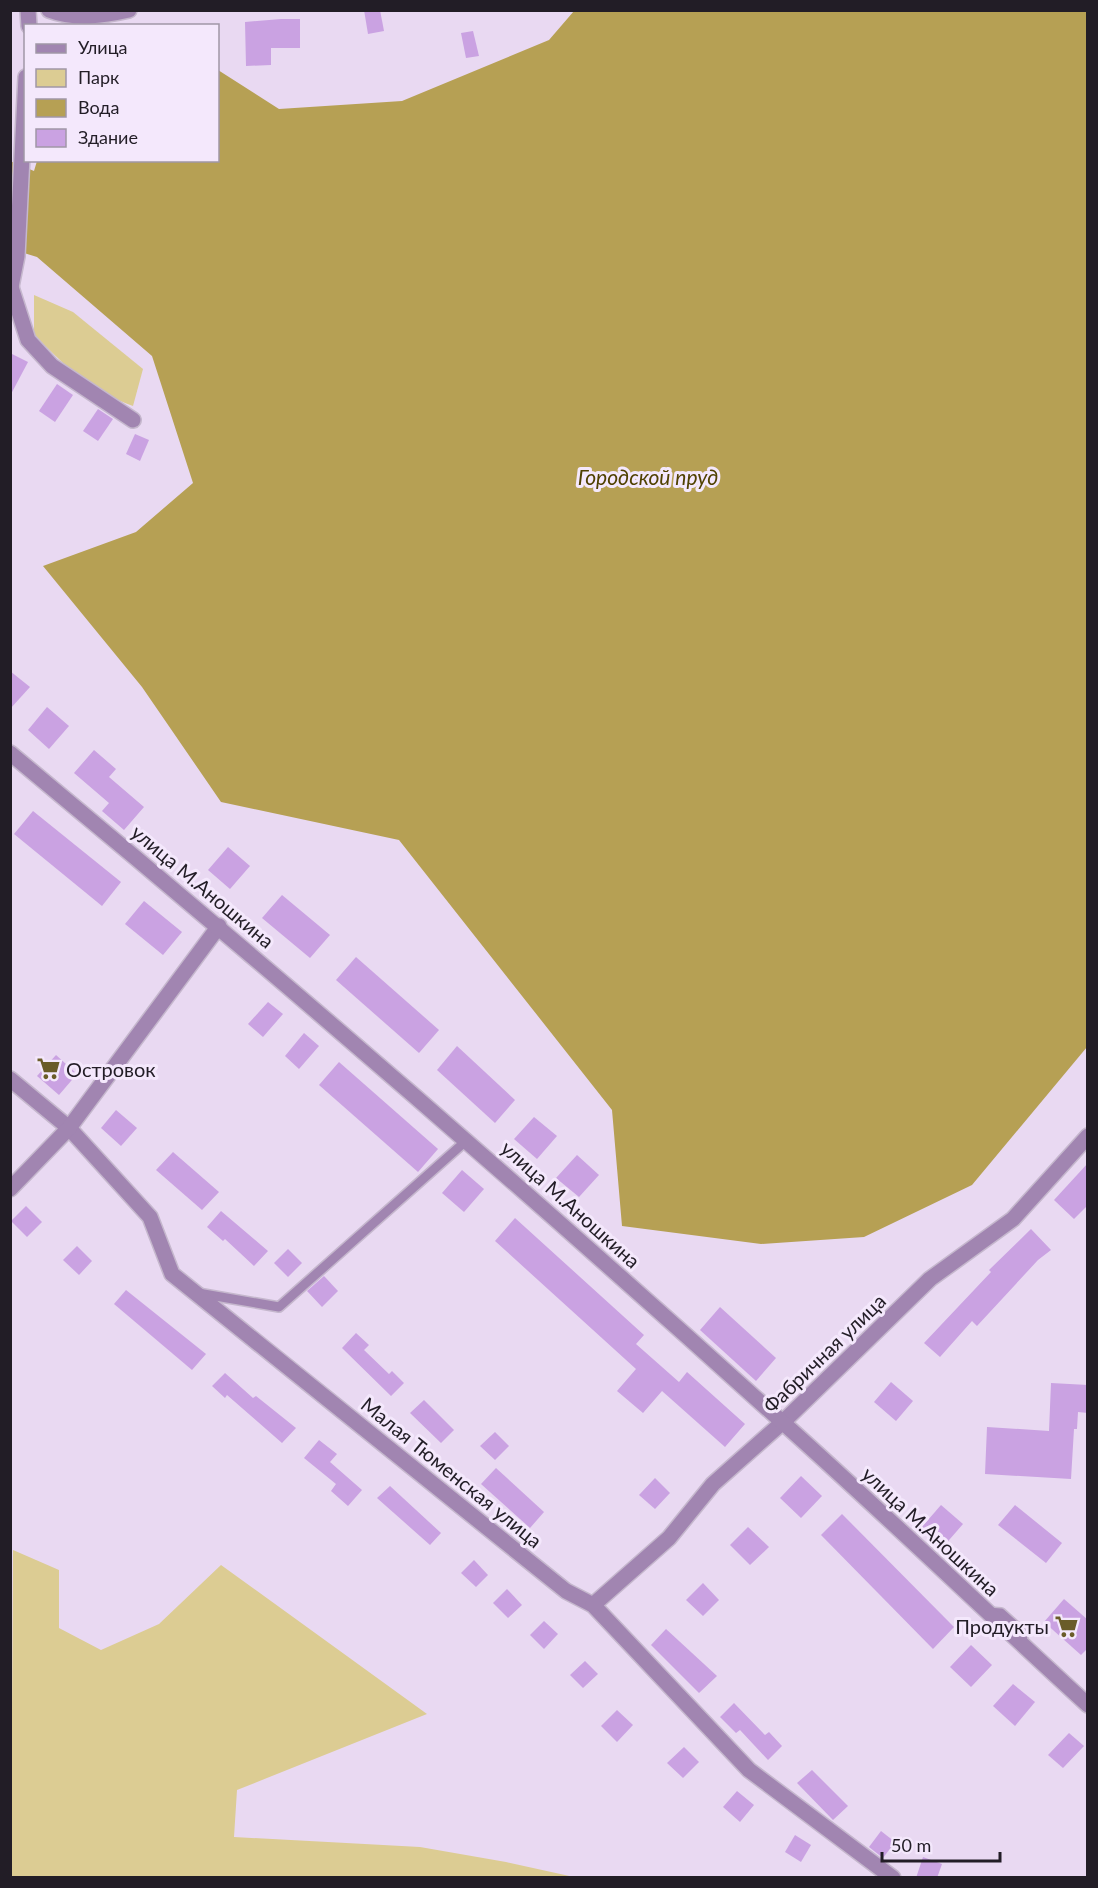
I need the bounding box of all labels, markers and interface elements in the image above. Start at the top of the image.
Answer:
legend [24,24,219,162]
text: Улица [78,36,128,58]
text: Парк [78,66,120,88]
text: Вода [78,96,119,118]
text: Здание [78,126,138,148]
water label: Городской пруд [578,464,718,489]
street label: улица М.Аношкина [127,819,279,953]
supermarket icon: Островок [35,1056,61,1082]
place label: Островок [66,1057,156,1081]
street label: улица М.Аношкина [497,1135,645,1273]
street label: Фабричная улица [758,1289,890,1417]
street label: Малая Тюменская улица [357,1392,547,1552]
street label: улица М.Аношкина [857,1461,1005,1601]
supermarket icon: Продукты [1054,1613,1080,1639]
place label: Продукты [955,1614,1049,1638]
scale bar [882,1825,1000,1863]
text: 50 m [891,1834,931,1856]

